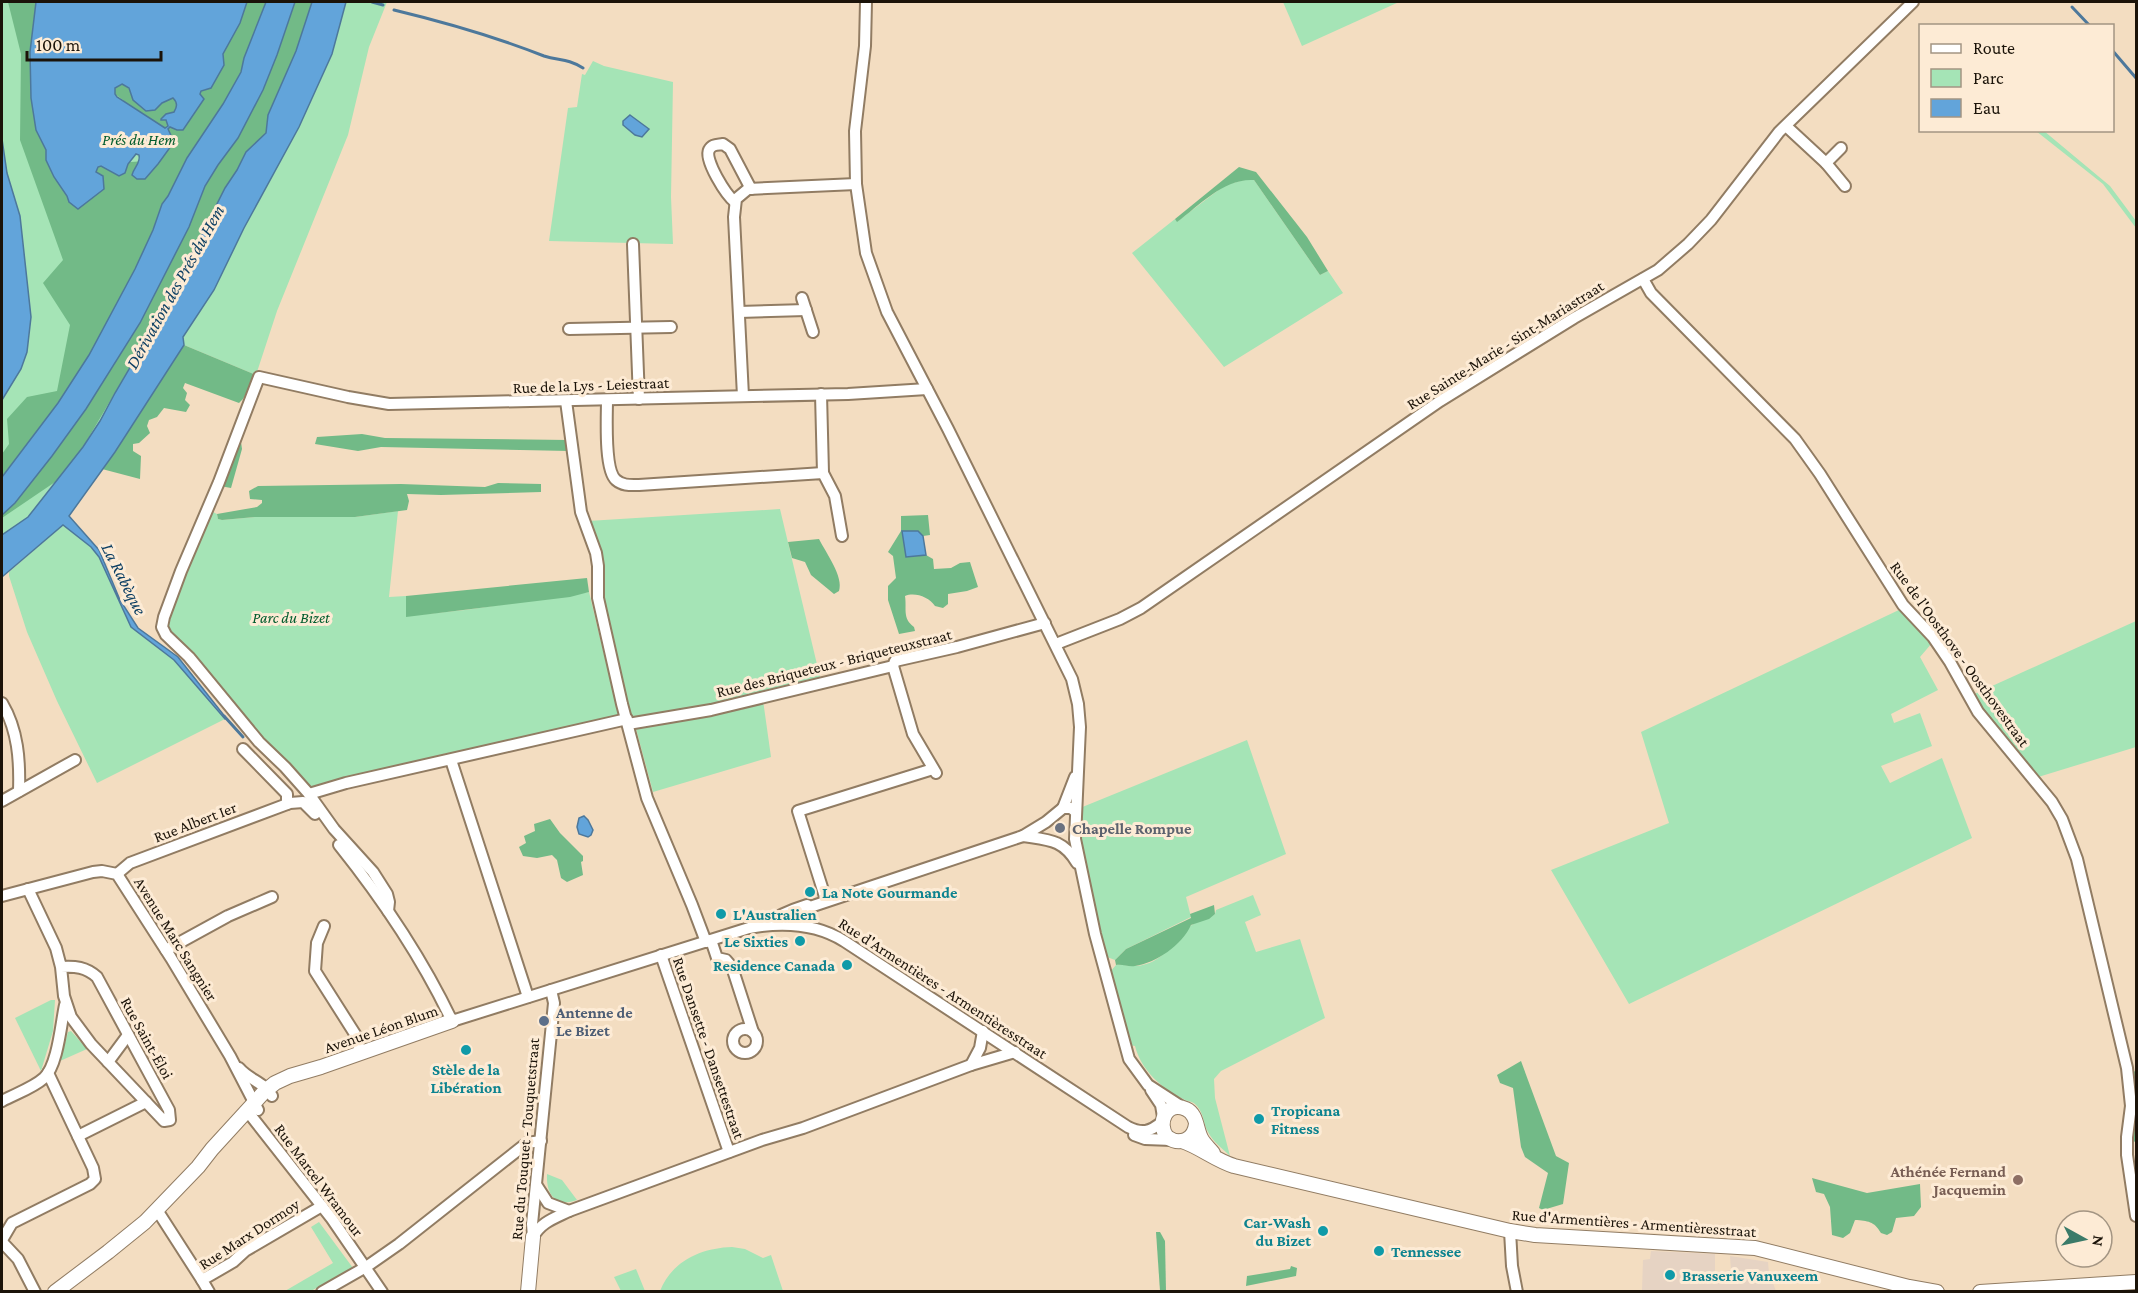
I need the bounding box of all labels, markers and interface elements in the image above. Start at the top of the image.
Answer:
scale bar [27,24,160,62]
legend [1919,24,2114,132]
text: 100 m [36,35,81,55]
text: Route [1973,38,2015,58]
text: Parc [1973,68,2004,88]
text: Eau [1973,98,2001,118]
park label: Prés du Hem [102,131,176,148]
water label: Dérivation des Prés du Hem [122,202,228,372]
street label: Rue Sainte-Marie - Sint-Mariastraat [1403,277,1607,413]
street label: Rue de la Lys - Leiestraat [512,374,670,397]
water label: La Rabèque [97,540,151,618]
street label: Rue de l'Oosthove - Oosthovestraat [1887,558,2033,750]
park label: Parc du Bizet [252,609,330,626]
street label: Rue des Briqueteux - Briqueteuxstraat [715,625,954,701]
street label: Rue Albert Ier [151,798,239,846]
place label: Chapelle Rompue [1072,820,1192,837]
marker: Chapelle Rompue [1053,821,1067,835]
street label: Avenue Marc Sangnier [130,874,221,1005]
place label: La Note Gourmande [822,884,958,901]
marker: La Note Gourmande [803,885,817,899]
place label: L'Australien [733,906,817,923]
marker: L'Australien [714,907,728,921]
street label: Rue d'Armentières - Armentièresstraat [836,914,1051,1062]
place label: Le Sixties [724,933,788,950]
marker: Le Sixties [793,934,807,948]
street label: Rue Dansette - Dansettestraat [670,955,748,1142]
place label: Residence Canada [713,957,835,974]
marker: Residence Canada [840,958,854,972]
street label: Rue Saint-Éloi [118,994,176,1082]
street label: Avenue Léon Blum [322,1002,440,1056]
place label: Antenne de Le Bizet [555,1004,633,1039]
marker: Antenne de Le Bizet [537,1014,551,1028]
street label: Rue du Touquet - Touquetstraat [508,1037,543,1241]
marker: Stèle de la Libération [459,1043,473,1057]
place label: Stèle de la Libération [430,1061,502,1096]
place label: Tropicana Fitness [1271,1102,1340,1137]
marker: Tropicana Fitness [1252,1112,1266,1126]
street label: Rue Marcel Wramour [271,1120,367,1240]
place label: Athénée Fernand Jacquemin [1889,1163,2006,1198]
marker: Athénée Fernand Jacquemin [2011,1173,2025,1187]
street label: Rue Marx Dormoy [196,1195,304,1274]
street label: Rue d'Armentières - Armentièresstraat [1511,1206,1757,1240]
north arrow [2054,1209,2114,1269]
place label: Car-Wash du Bizet [1243,1214,1311,1249]
marker: Car-Wash du Bizet [1316,1224,1330,1238]
text: N [2089,1234,2108,1248]
place label: Tennessee [1391,1243,1462,1260]
marker: Tennessee [1372,1244,1386,1258]
place label: Brasserie Vanuxeem [1682,1267,1819,1284]
marker: Brasserie Vanuxeem [1663,1268,1677,1282]

